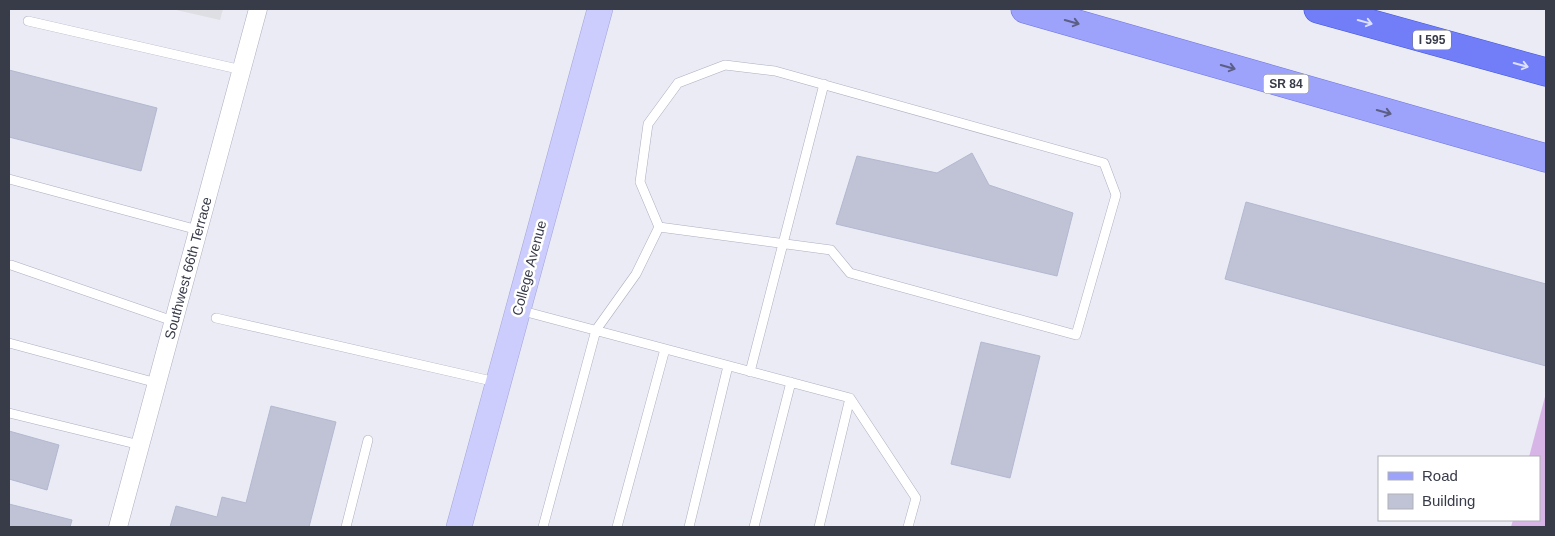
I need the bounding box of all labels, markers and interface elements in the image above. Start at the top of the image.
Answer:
one-way arrow [1356,17,1372,27]
one-way arrow [1064,18,1080,28]
road number: I 595 [1413,30,1451,50]
one-way arrow [1513,61,1529,70]
one-way arrow [1220,63,1236,72]
road number: SR 84 [1264,74,1308,94]
one-way arrow [1376,107,1392,117]
street label: Southwest 66th Terrace [161,195,215,341]
street label: College Avenue [509,218,549,317]
legend [1378,456,1540,521]
text: Road [1422,467,1458,484]
text: Building [1422,492,1475,509]

